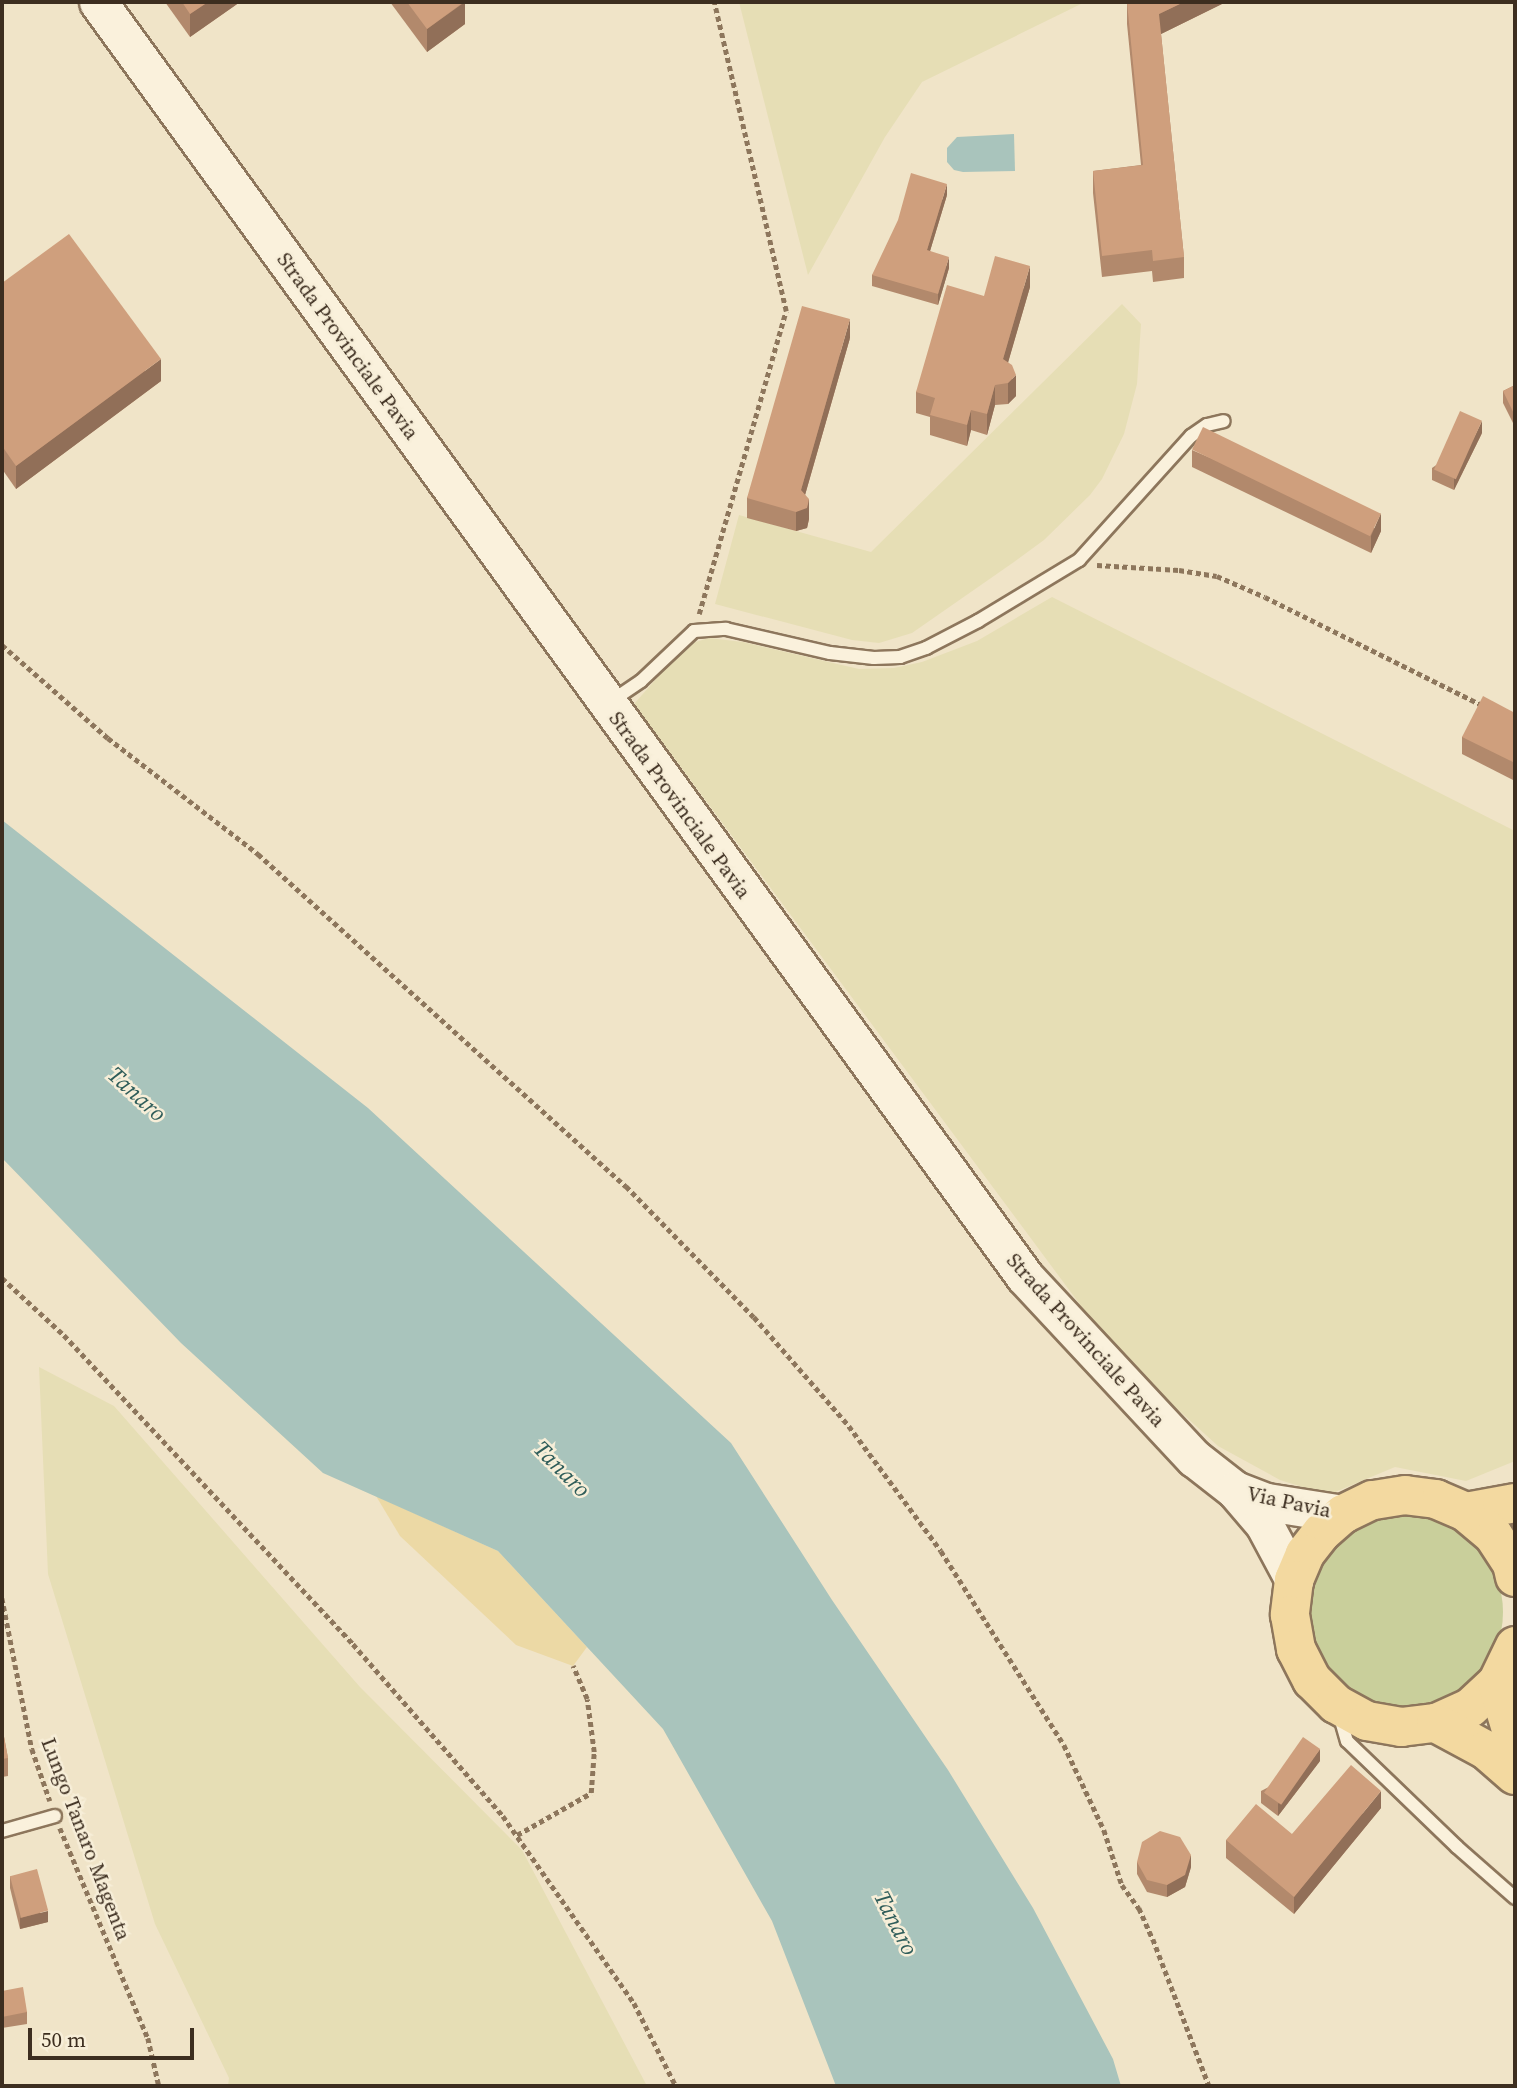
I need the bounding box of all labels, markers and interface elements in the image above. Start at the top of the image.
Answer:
street label: Strada Provinciale Pavia [272,248,424,444]
street label: Strada Provinciale Pavia [604,707,756,903]
water label: Tanaro [102,1061,172,1127]
street label: Strada Provinciale Pavia [1001,1248,1171,1432]
water label: Tanaro [528,1435,596,1503]
street label: Via Pavia [1245,1481,1333,1523]
street label: Lungo Tanaro Magenta [36,1734,136,1944]
water label: Tanaro [868,1886,924,1960]
scale bar [32,2014,198,2058]
text: 50 m [41,2025,86,2054]

